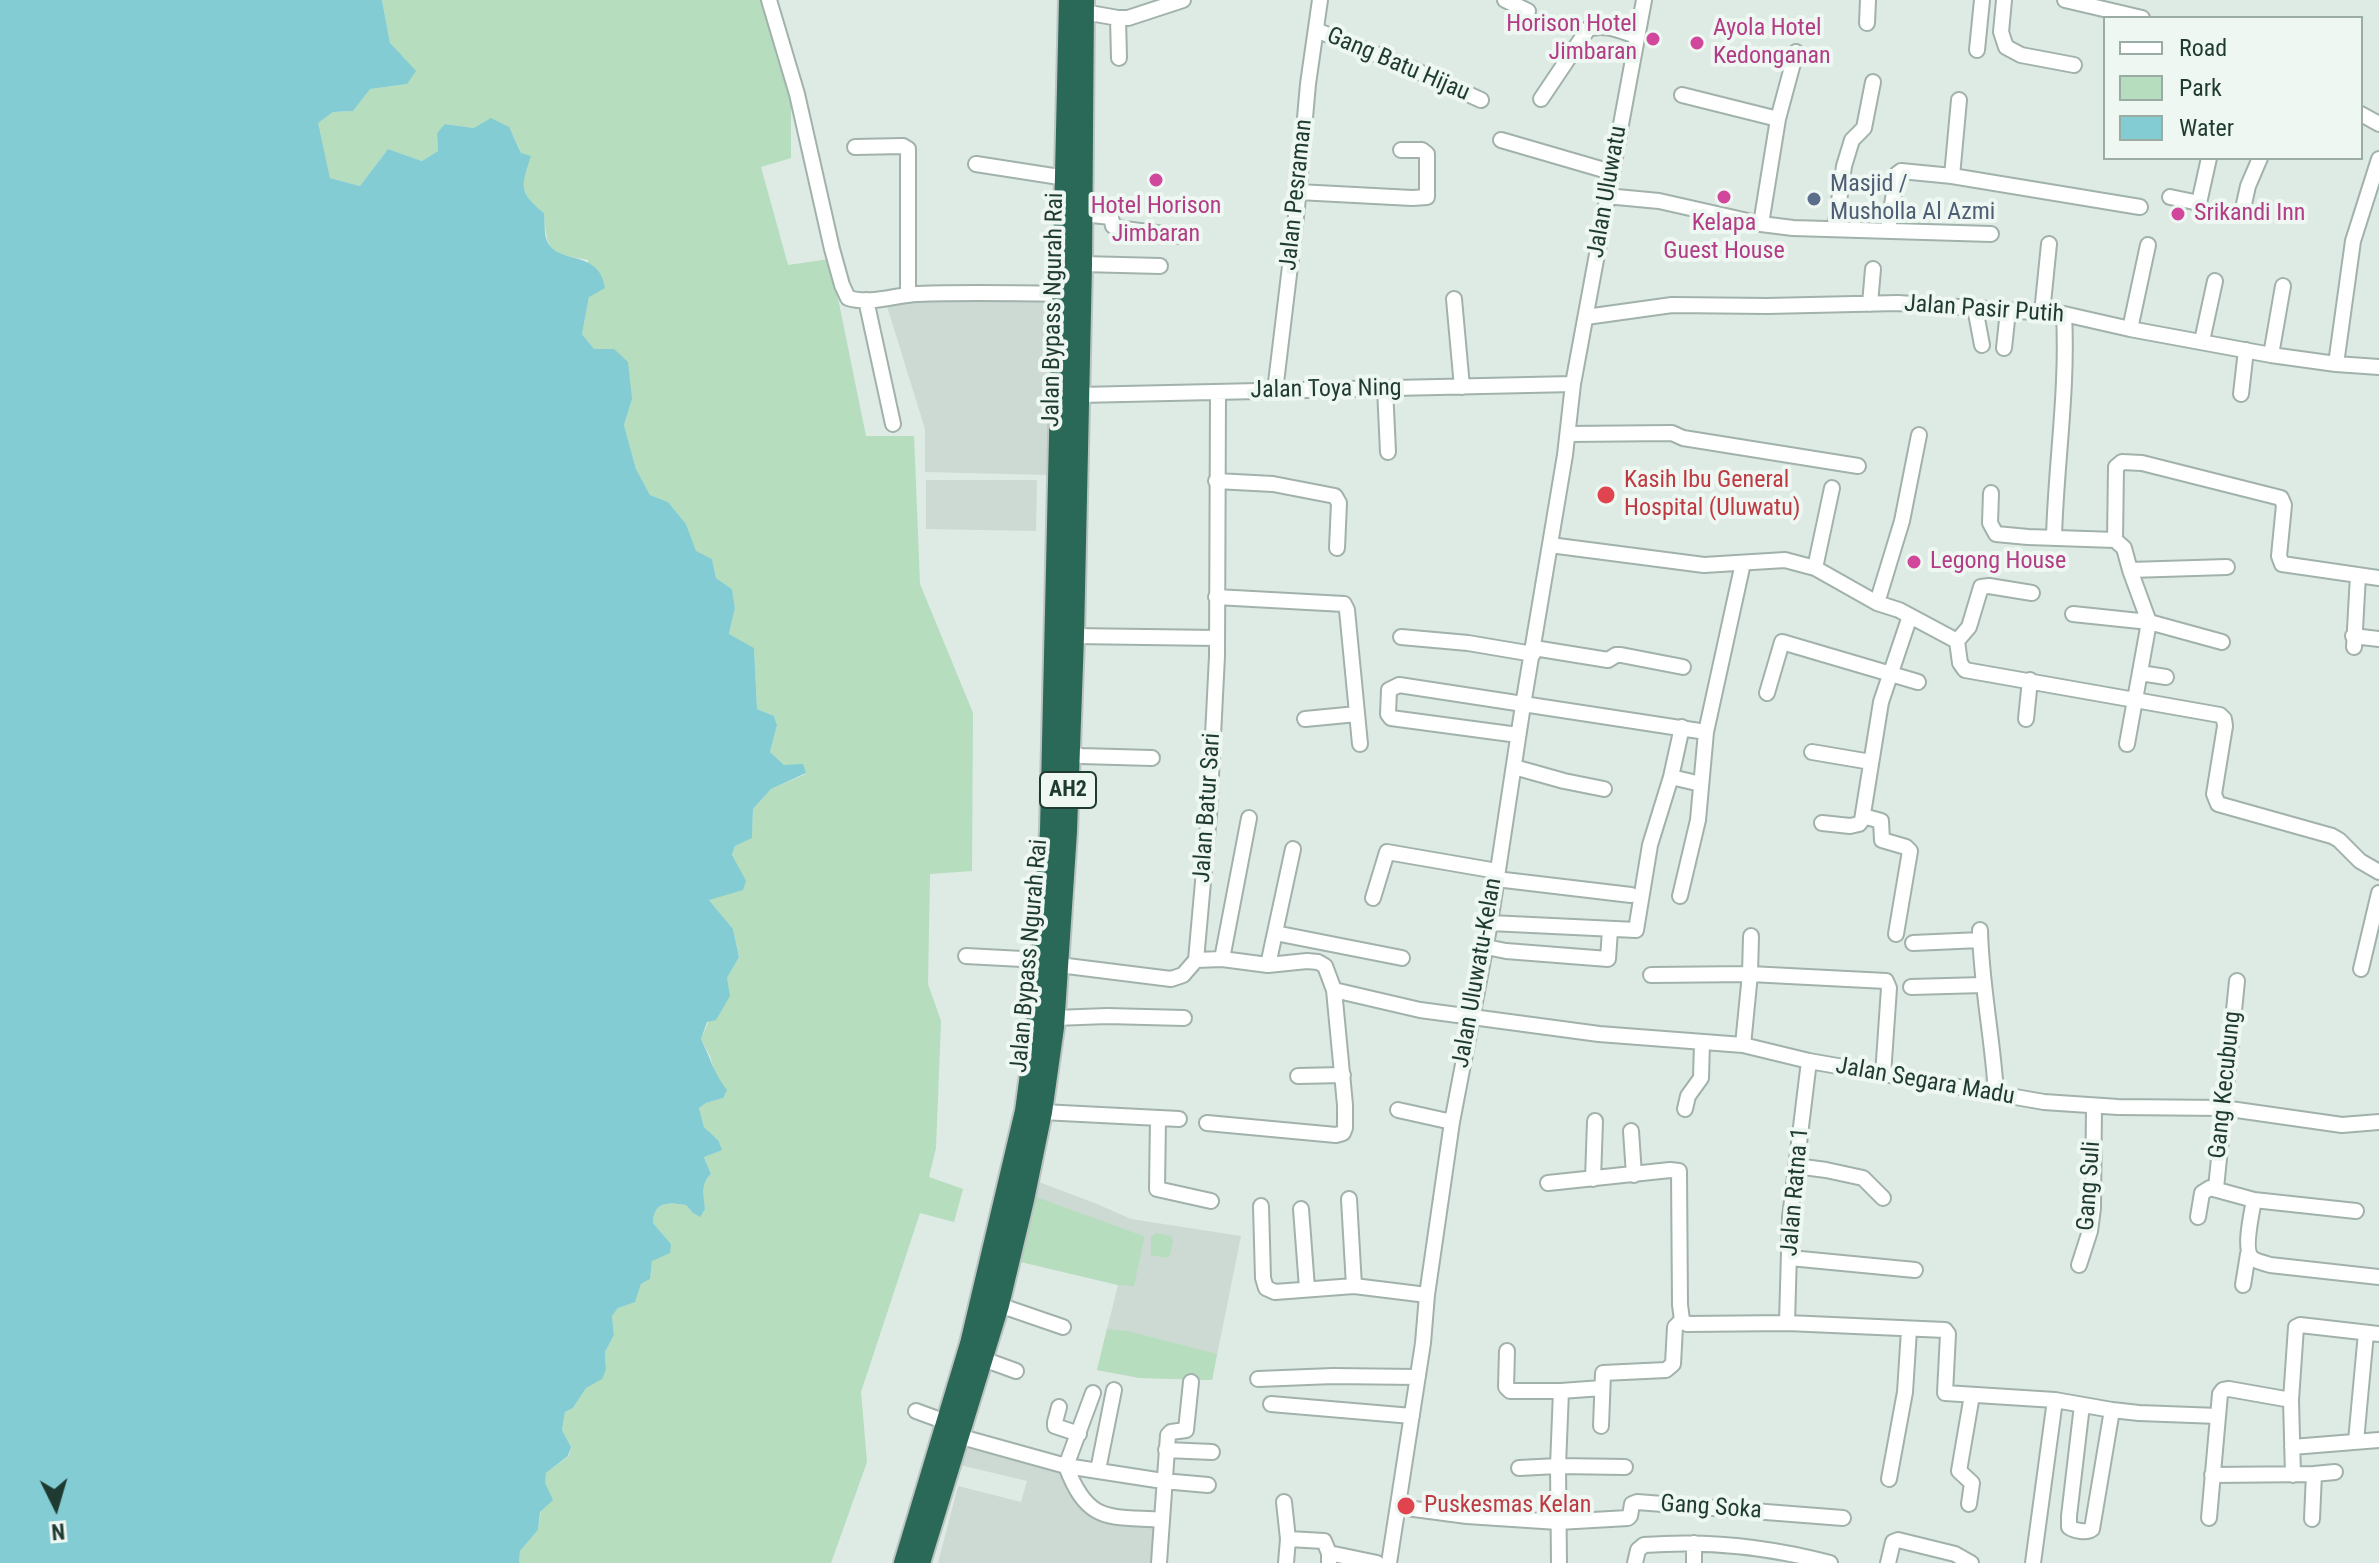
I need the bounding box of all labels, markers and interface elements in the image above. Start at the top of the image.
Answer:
place label: Horison Hotel Jimbaran [1506,11,1637,67]
place label: Ayola Hotel Kedonganan [1713,15,1831,71]
legend [2103,16,2363,160]
street label: Gang Batu Hijau [1322,22,1474,108]
marker: Horison Hotel Jimbaran [1644,30,1662,48]
marker: Ayola Hotel Kedonganan [1688,34,1706,52]
text: Road [2179,34,2227,62]
text: Park [2179,74,2222,102]
text: Water [2179,114,2234,142]
street label: Jalan Pesraman [1275,118,1319,272]
street label: Jalan Uluwatu [1582,124,1634,260]
marker: Hotel Horison Jimbaran [1147,171,1165,189]
place label: Masjid / Musholla Al Azmi [1830,171,1995,227]
marker: Kelapa Guest House [1715,188,1733,206]
marker: Masjid / Musholla Al Azmi [1805,190,1823,208]
street label: Jalan Bypass Ngurah Rai [1038,192,1070,428]
place label: Hotel Horison Jimbaran [1091,193,1221,249]
place label: Srikandi Inn [2194,200,2305,228]
marker: Srikandi Inn [2169,205,2187,223]
place label: Kelapa Guest House [1663,210,1785,266]
street label: Jalan Pasir Putih [1903,290,2065,330]
street label: Jalan Toya Ning [1250,374,1402,406]
place label: Kasih Ibu General Hospital (Uluwatu) [1624,467,1800,523]
marker: Kasih Ibu General Hospital (Uluwatu) [1595,484,1617,506]
place label: Legong House [1930,548,2066,576]
marker: Legong House [1905,553,1923,571]
street label: Jalan Batur Sari [1188,732,1228,884]
road number: AH2 [1040,772,1096,808]
street label: Jalan Bypass Ngurah Rai [1005,838,1055,1074]
street label: Jalan Uluwatu-Kelan [1447,876,1509,1070]
street label: Gang Kecubung [2204,1010,2248,1160]
street label: Jalan Segara Madu [1833,1052,2017,1112]
street label: Jalan Ratna 1 [1776,1126,1816,1258]
street label: Gang Suli [2073,1140,2107,1232]
north arrow [16,1467,96,1547]
street label: Gang Soka [1659,1490,1763,1526]
place label: Puskesmas Kelan [1424,1492,1591,1520]
marker: Puskesmas Kelan [1395,1495,1417,1517]
text: N [50,1518,66,1544]

